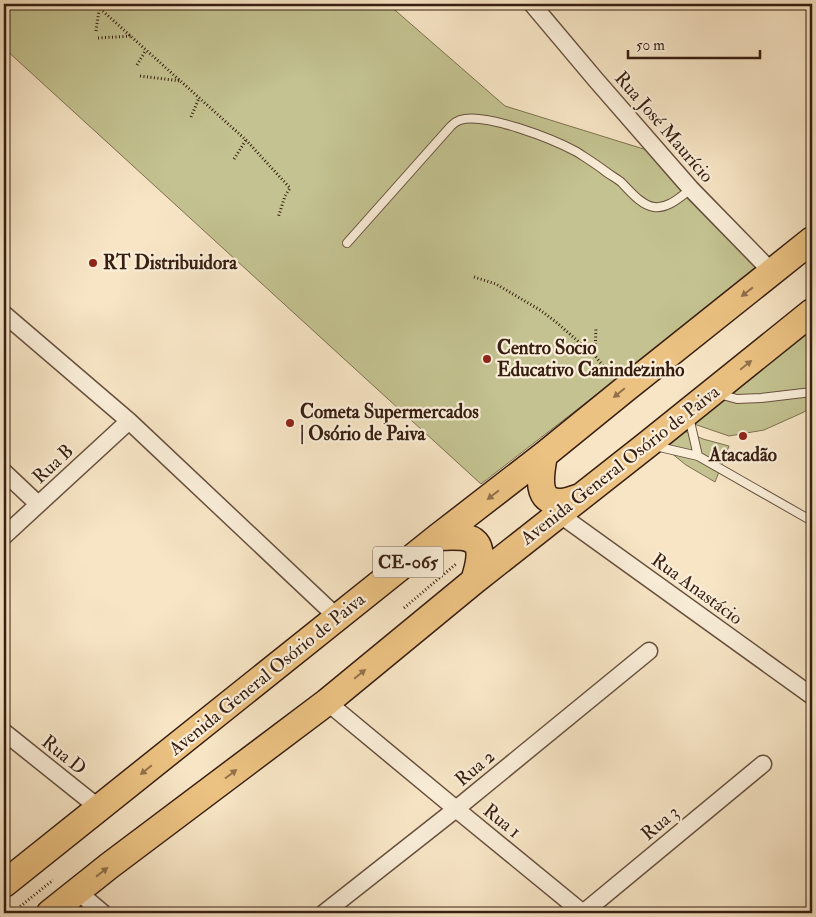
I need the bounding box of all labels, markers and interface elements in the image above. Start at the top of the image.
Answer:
scale bar [628,28,761,60]
text: 50 m [636,36,665,55]
street label: Rua José Maurício [609,66,719,188]
place label: RT Distribuidora [103,251,238,275]
marker: RT Distribuidora [87,257,99,269]
one-way arrow [740,287,753,297]
place label: Centro Socio Educativo Canindezinho [497,336,684,382]
marker: Centro Socio Educativo Canindezinho [481,353,493,365]
one-way arrow [740,360,753,371]
street label: Avenida General Osório de Paiva [515,380,724,551]
one-way arrow [613,388,626,399]
place label: Cometa Supermercados | Osório de Paiva [300,400,479,446]
marker: Cometa Supermercados | Osório de Paiva [284,417,296,429]
marker: Atacadão [737,430,749,442]
street label: Rua B [27,439,79,489]
place label: Atacadão [708,443,777,467]
one-way arrow [486,490,500,500]
road number: CE-065 [373,546,443,578]
street label: Rua Anastácio [647,548,747,630]
street label: Avenida General Osório de Paiva [163,587,370,761]
one-way arrow [353,669,366,680]
street label: Rua D [37,730,91,780]
street label: Rua 2 [450,744,500,792]
one-way arrow [140,765,153,776]
one-way arrow [224,768,237,779]
street label: Rua 1 [478,799,526,843]
street label: Rua 3 [636,800,684,846]
one-way arrow [95,866,108,877]

